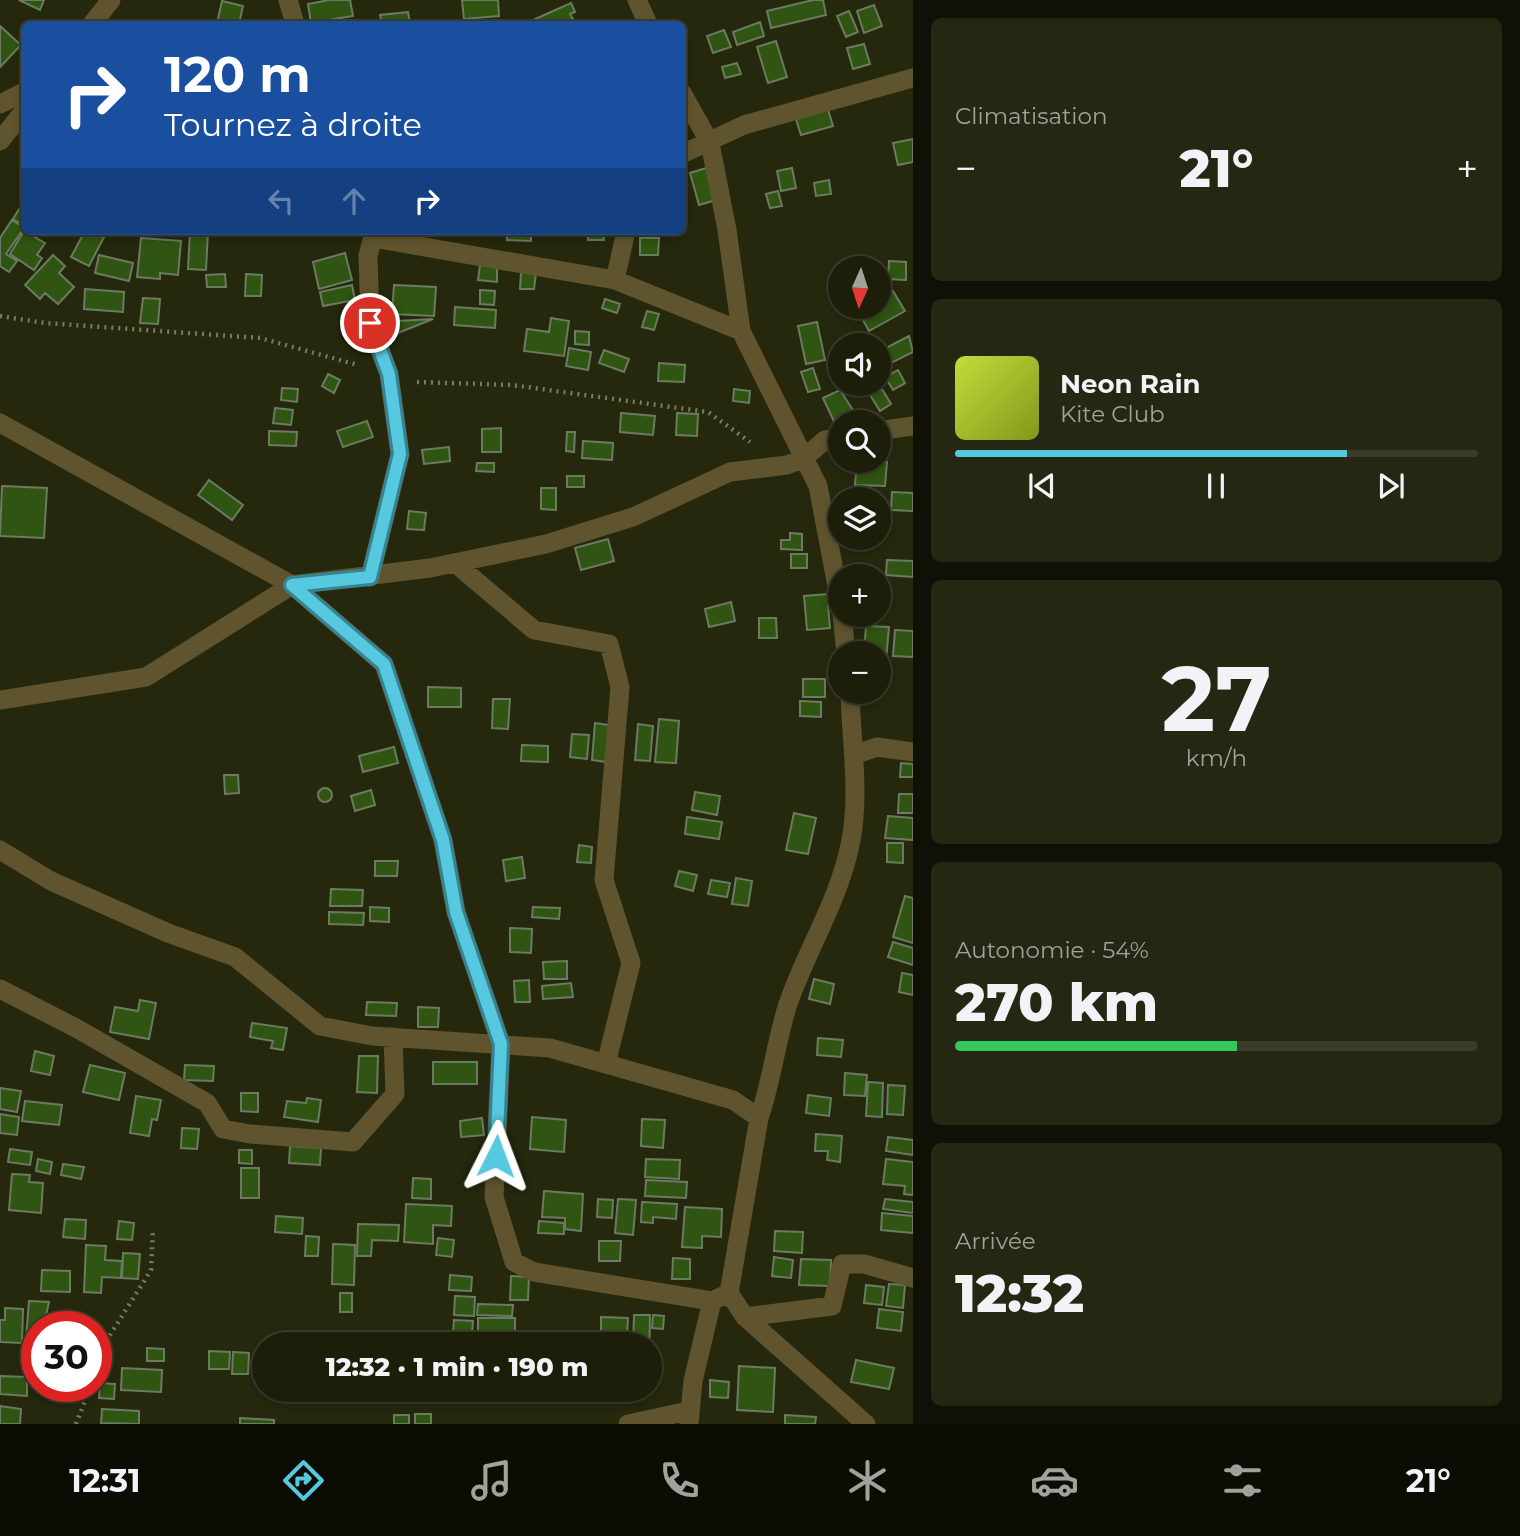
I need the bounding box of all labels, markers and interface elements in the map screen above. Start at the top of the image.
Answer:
text: 120 m [164,45,311,104]
icon: right [49,49,140,140]
text: Climatisation [955,102,1107,130]
text: Tournez à droite [164,105,422,144]
text: 21° [1180,137,1253,200]
text: − [955,145,977,192]
text: + [1456,145,1478,192]
icon: left [262,182,300,220]
icon: ahead [335,182,373,220]
icon: right [408,182,446,220]
north arrow [828,256,891,318]
map controls [828,256,891,704]
pin [340,293,400,353]
icon: arrive [351,304,389,342]
button: sound [828,333,891,396]
text: Neon Rain [1060,368,1201,400]
text: Kite Club [1060,400,1165,428]
button: search [828,410,891,473]
icon: previous [1023,467,1061,505]
icon: pause [1197,467,1235,505]
icon: next [1372,467,1410,505]
button: layers [828,487,891,550]
button: + [828,564,891,627]
button: − [828,641,891,704]
text: 27 [1161,643,1272,754]
text: km/h [1186,744,1247,772]
text: Autonomie · 54% [955,936,1149,964]
text: 270 km [955,971,1158,1034]
position arrow [459,1119,533,1193]
text: Arrivée [955,1227,1036,1255]
text: 12:32 [955,1262,1084,1325]
speed limit sign: 30 [21,1311,112,1402]
text: 12:32 · 1 min · 190 m [325,1351,589,1383]
icon: directions [279,1456,328,1505]
icon: music [467,1456,516,1505]
icon: phone [655,1456,704,1505]
icon: climate [843,1456,892,1505]
icon: car [1030,1456,1079,1505]
icon: filters [1218,1456,1267,1505]
text: 12:31 [69,1461,141,1500]
text: 21° [1406,1461,1451,1500]

